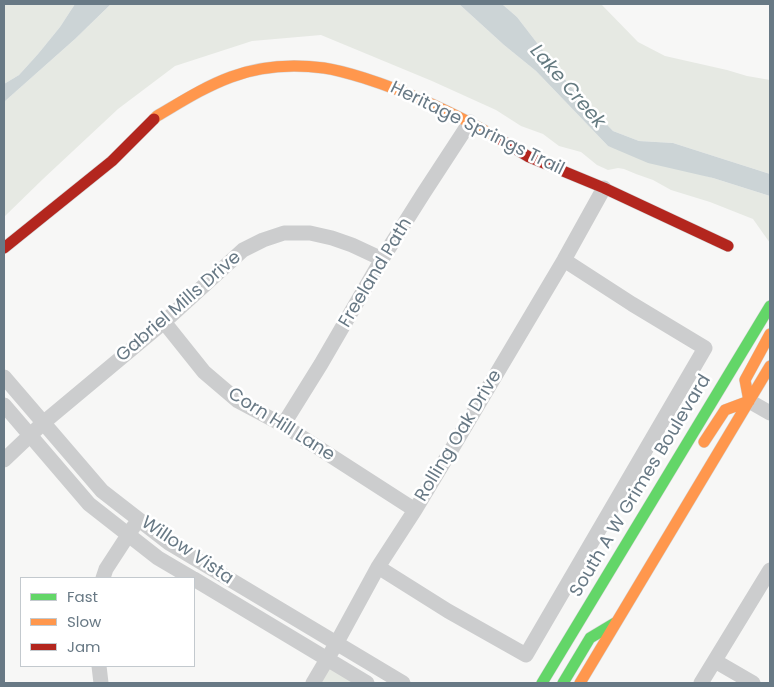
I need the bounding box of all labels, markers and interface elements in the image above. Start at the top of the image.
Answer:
water label: Lake Creek [524,41,610,133]
street label: Heritage Springs Trail [386,77,568,181]
street label: Freeland Path [335,214,417,332]
street label: Gabriel Mills Drive [112,247,246,367]
street label: Rolling Oak Drive [411,366,507,506]
street label: South A W Grimes Boulevard [566,371,716,601]
street label: Corn Hill Lane [224,384,338,466]
street label: Willow Vista [137,512,237,590]
legend [20,577,195,667]
text: Fast [67,586,98,607]
text: Slow [67,611,101,632]
text: Jam [67,636,101,657]

